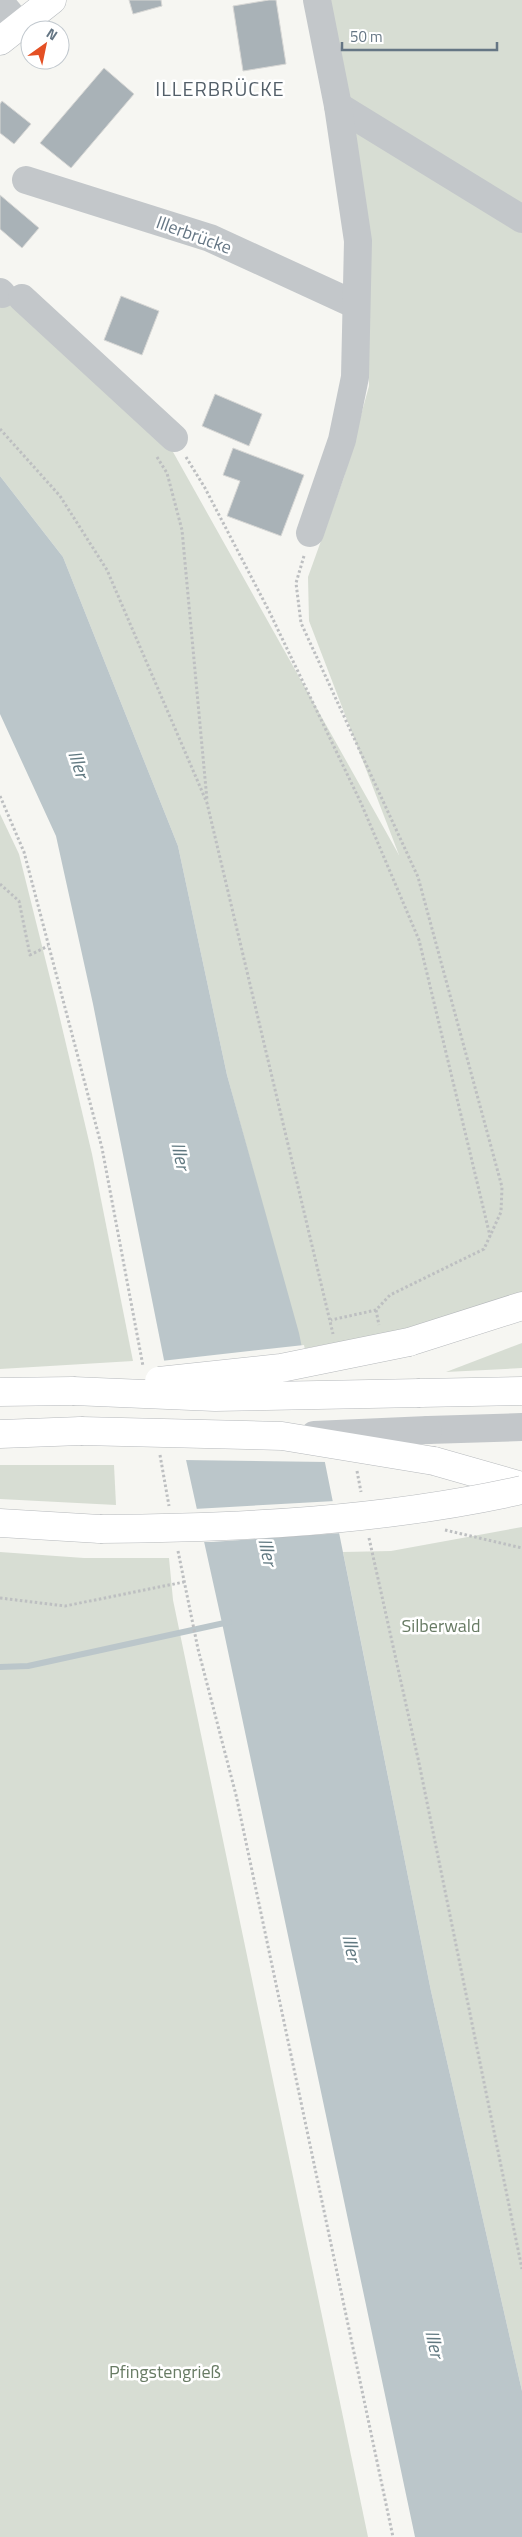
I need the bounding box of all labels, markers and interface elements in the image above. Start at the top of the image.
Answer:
north arrow [20,20,70,70]
scale bar [342,20,497,52]
text: N [43,22,62,45]
text: 50 m [350,25,383,48]
district label: ILLERBRÜCKE [155,73,285,104]
street label: Illerbrücke [153,208,236,261]
water label: Iller [61,746,98,783]
water label: Iller [164,1139,199,1174]
water label: Iller [251,1535,286,1570]
park label: Silberwald [402,1612,480,1639]
water label: Iller [335,1931,370,1966]
water label: Iller [418,2327,453,2362]
park label: Pfingstengrieß [109,2358,221,2385]

